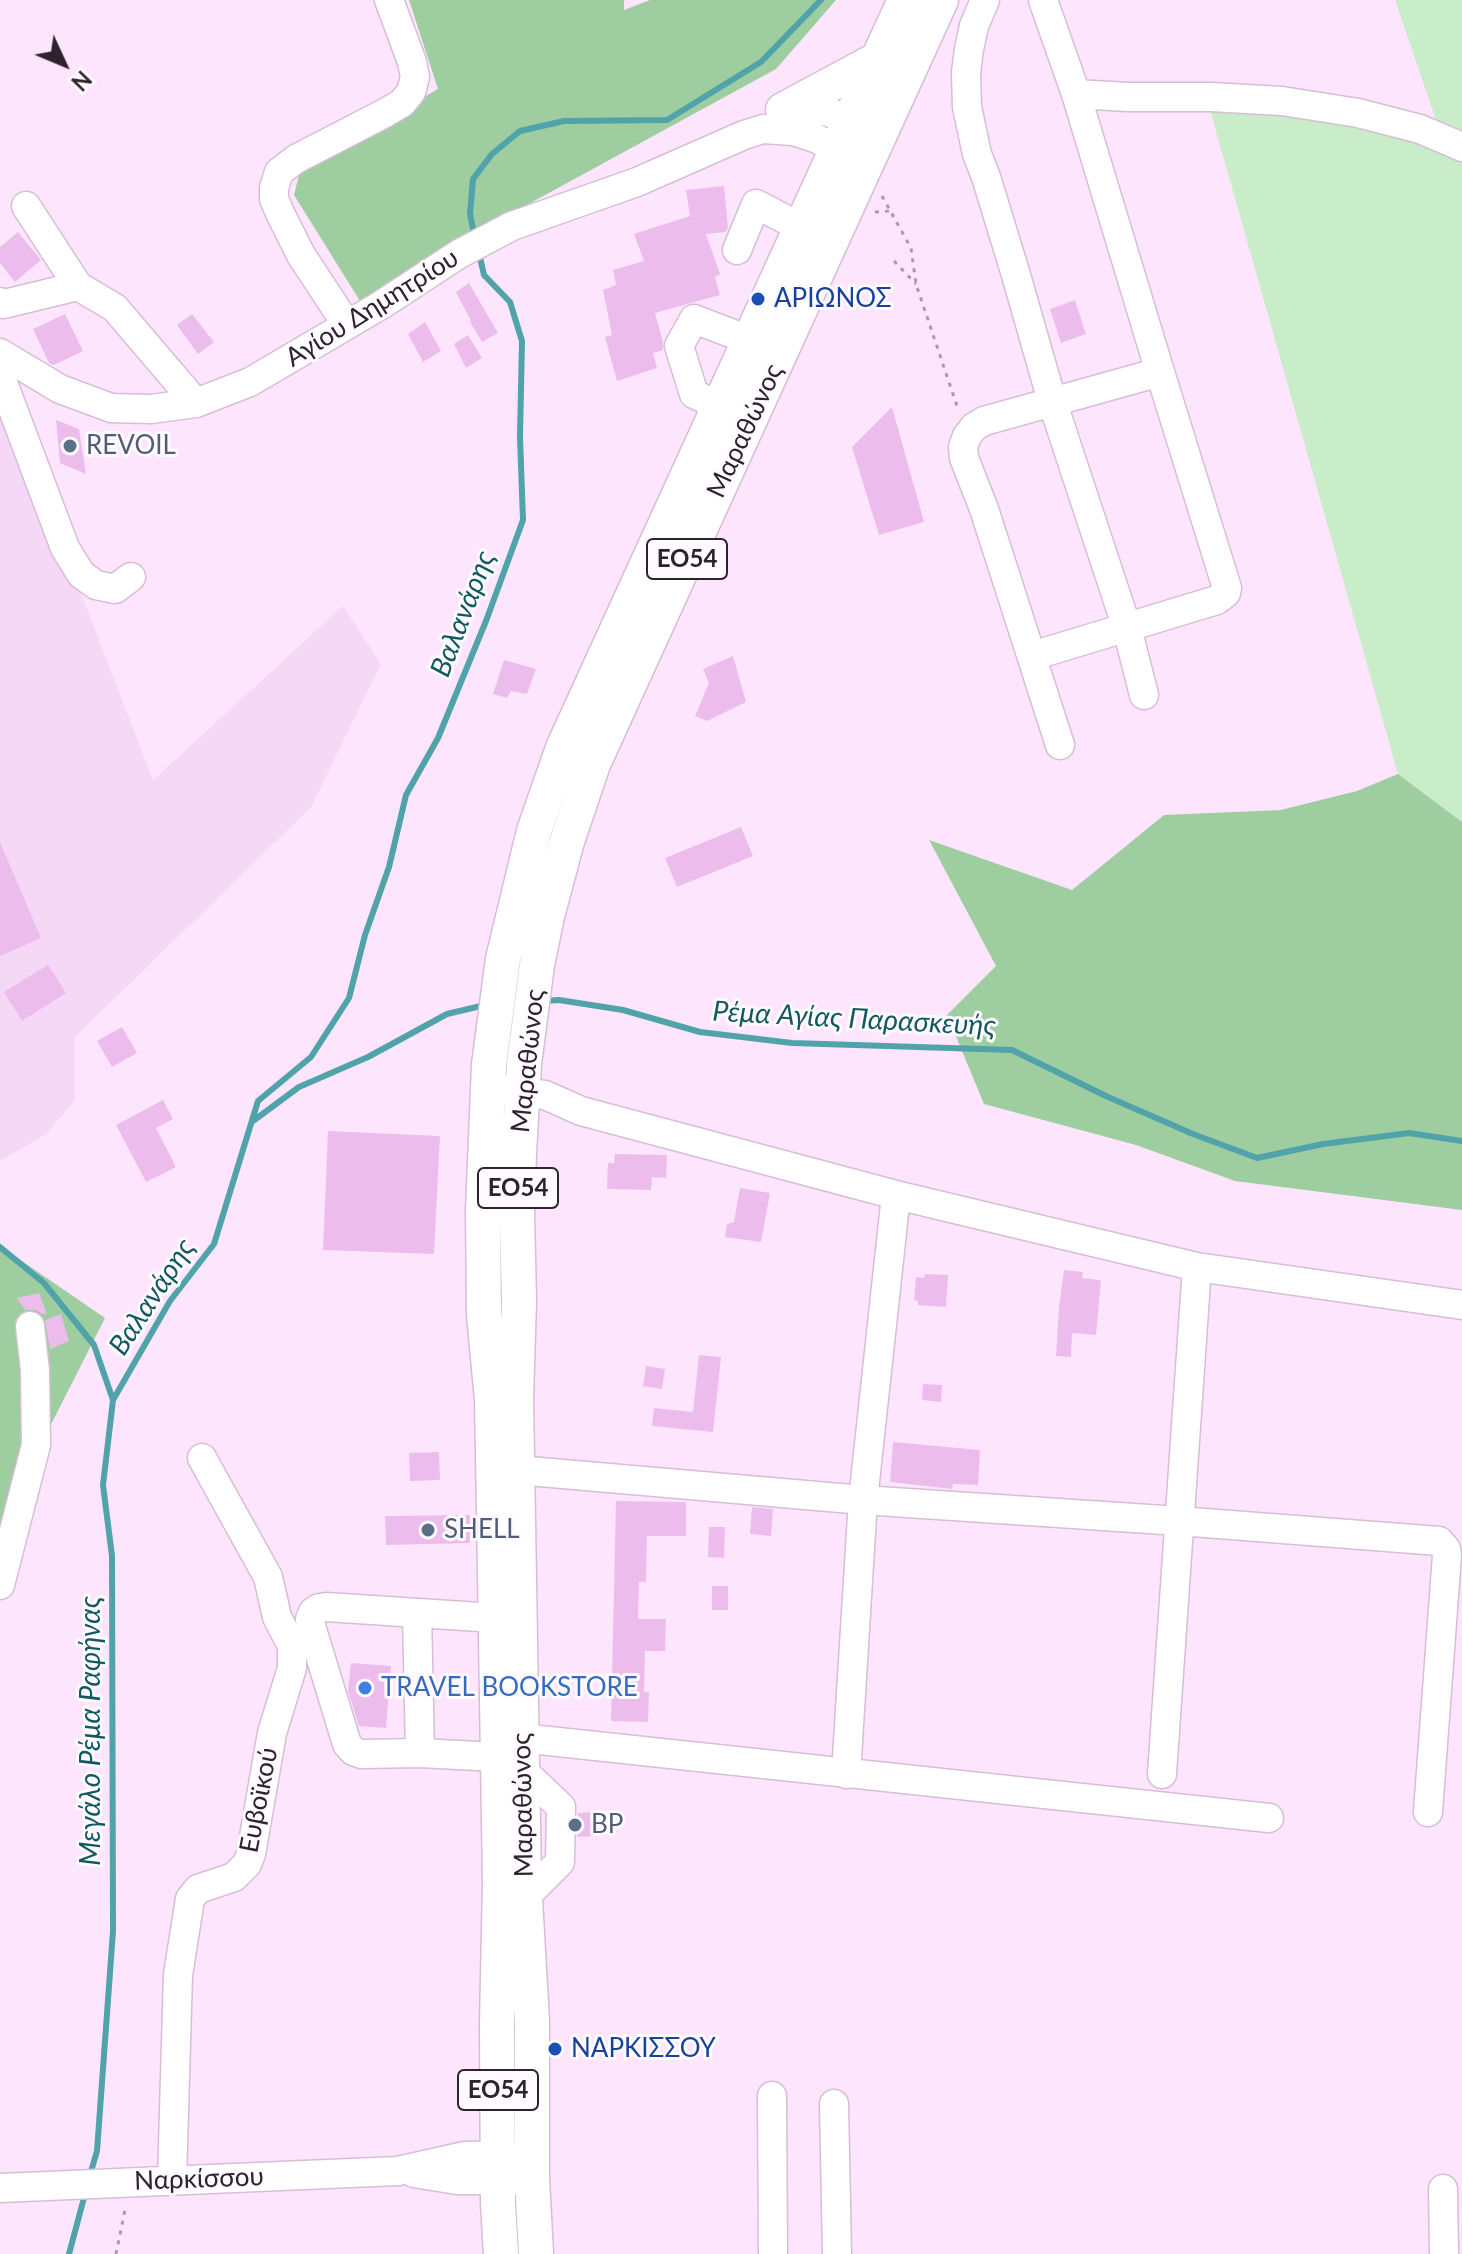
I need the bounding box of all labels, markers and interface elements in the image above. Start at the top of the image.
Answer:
north arrow [24,24,104,104]
text: N [66,66,97,96]
street label: Αγίου Δημητρίου [280,242,464,374]
place label: ΑΡΙΩΝΟΣ [774,283,891,315]
marker: ΑΡΙΩΝΟΣ [749,290,767,308]
street label: Μαραθώνος [700,359,790,503]
place label: REVOIL [86,430,176,462]
marker: REVOIL [61,437,79,455]
road number: ΕΟ54 [647,539,727,579]
water label: Βαλανάρης [424,546,502,682]
street label: Μαραθώνος [505,988,551,1134]
water label: Ρέμα Αγίας Παρασκευής [712,995,996,1043]
road number: ΕΟ54 [478,1168,558,1208]
water label: Βαλανάρης [102,1233,202,1361]
place label: SHELL [444,1514,520,1546]
marker: SHELL [419,1521,437,1539]
water label: Μεγάλο Ρέμα Ραφήνας [74,1596,108,1866]
place label: TRAVEL BOOKSTORE [381,1672,638,1704]
marker: TRAVEL BOOKSTORE [356,1679,374,1697]
street label: Μαραθώνος [506,1733,540,1877]
street label: Ευβοϊκού [234,1745,284,1855]
place label: BP [591,1809,623,1841]
marker: BP [566,1816,584,1834]
place label: ΝΑΡΚΙΣΣΟΥ [571,2033,716,2065]
marker: ΝΑΡΚΙΣΣΟΥ [546,2040,564,2058]
road number: ΕΟ54 [458,2070,538,2110]
street label: Ναρκίσσου [134,2161,264,2197]

